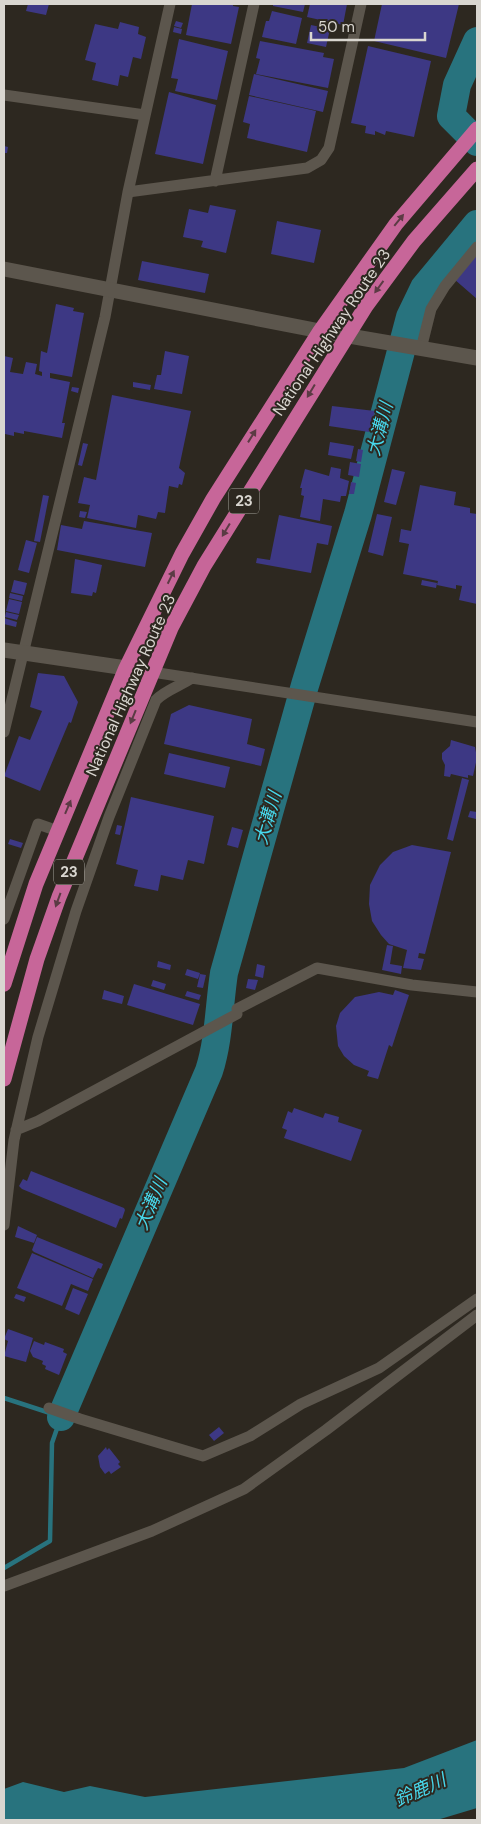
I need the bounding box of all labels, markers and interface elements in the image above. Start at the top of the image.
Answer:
scale bar [311,10,425,42]
text: 50 m [318,17,355,37]
one-way arrow [394,214,405,227]
street label: National Highway Route 23 [268,245,395,420]
one-way arrow [374,280,384,294]
one-way arrow [307,385,316,398]
water label: 大溝川 [361,398,399,458]
one-way arrow [248,430,257,443]
road number: 23 [229,488,259,514]
one-way arrow [222,523,231,536]
one-way arrow [167,570,175,584]
street label: National Highway Route 23 [81,591,180,779]
one-way arrow [129,710,137,725]
water label: 大溝川 [249,787,288,847]
one-way arrow [65,800,73,814]
road number: 23 [54,860,84,884]
one-way arrow [54,893,62,908]
water label: 大溝川 [129,1173,173,1234]
water label: 鈴鹿川 [390,1767,451,1812]

